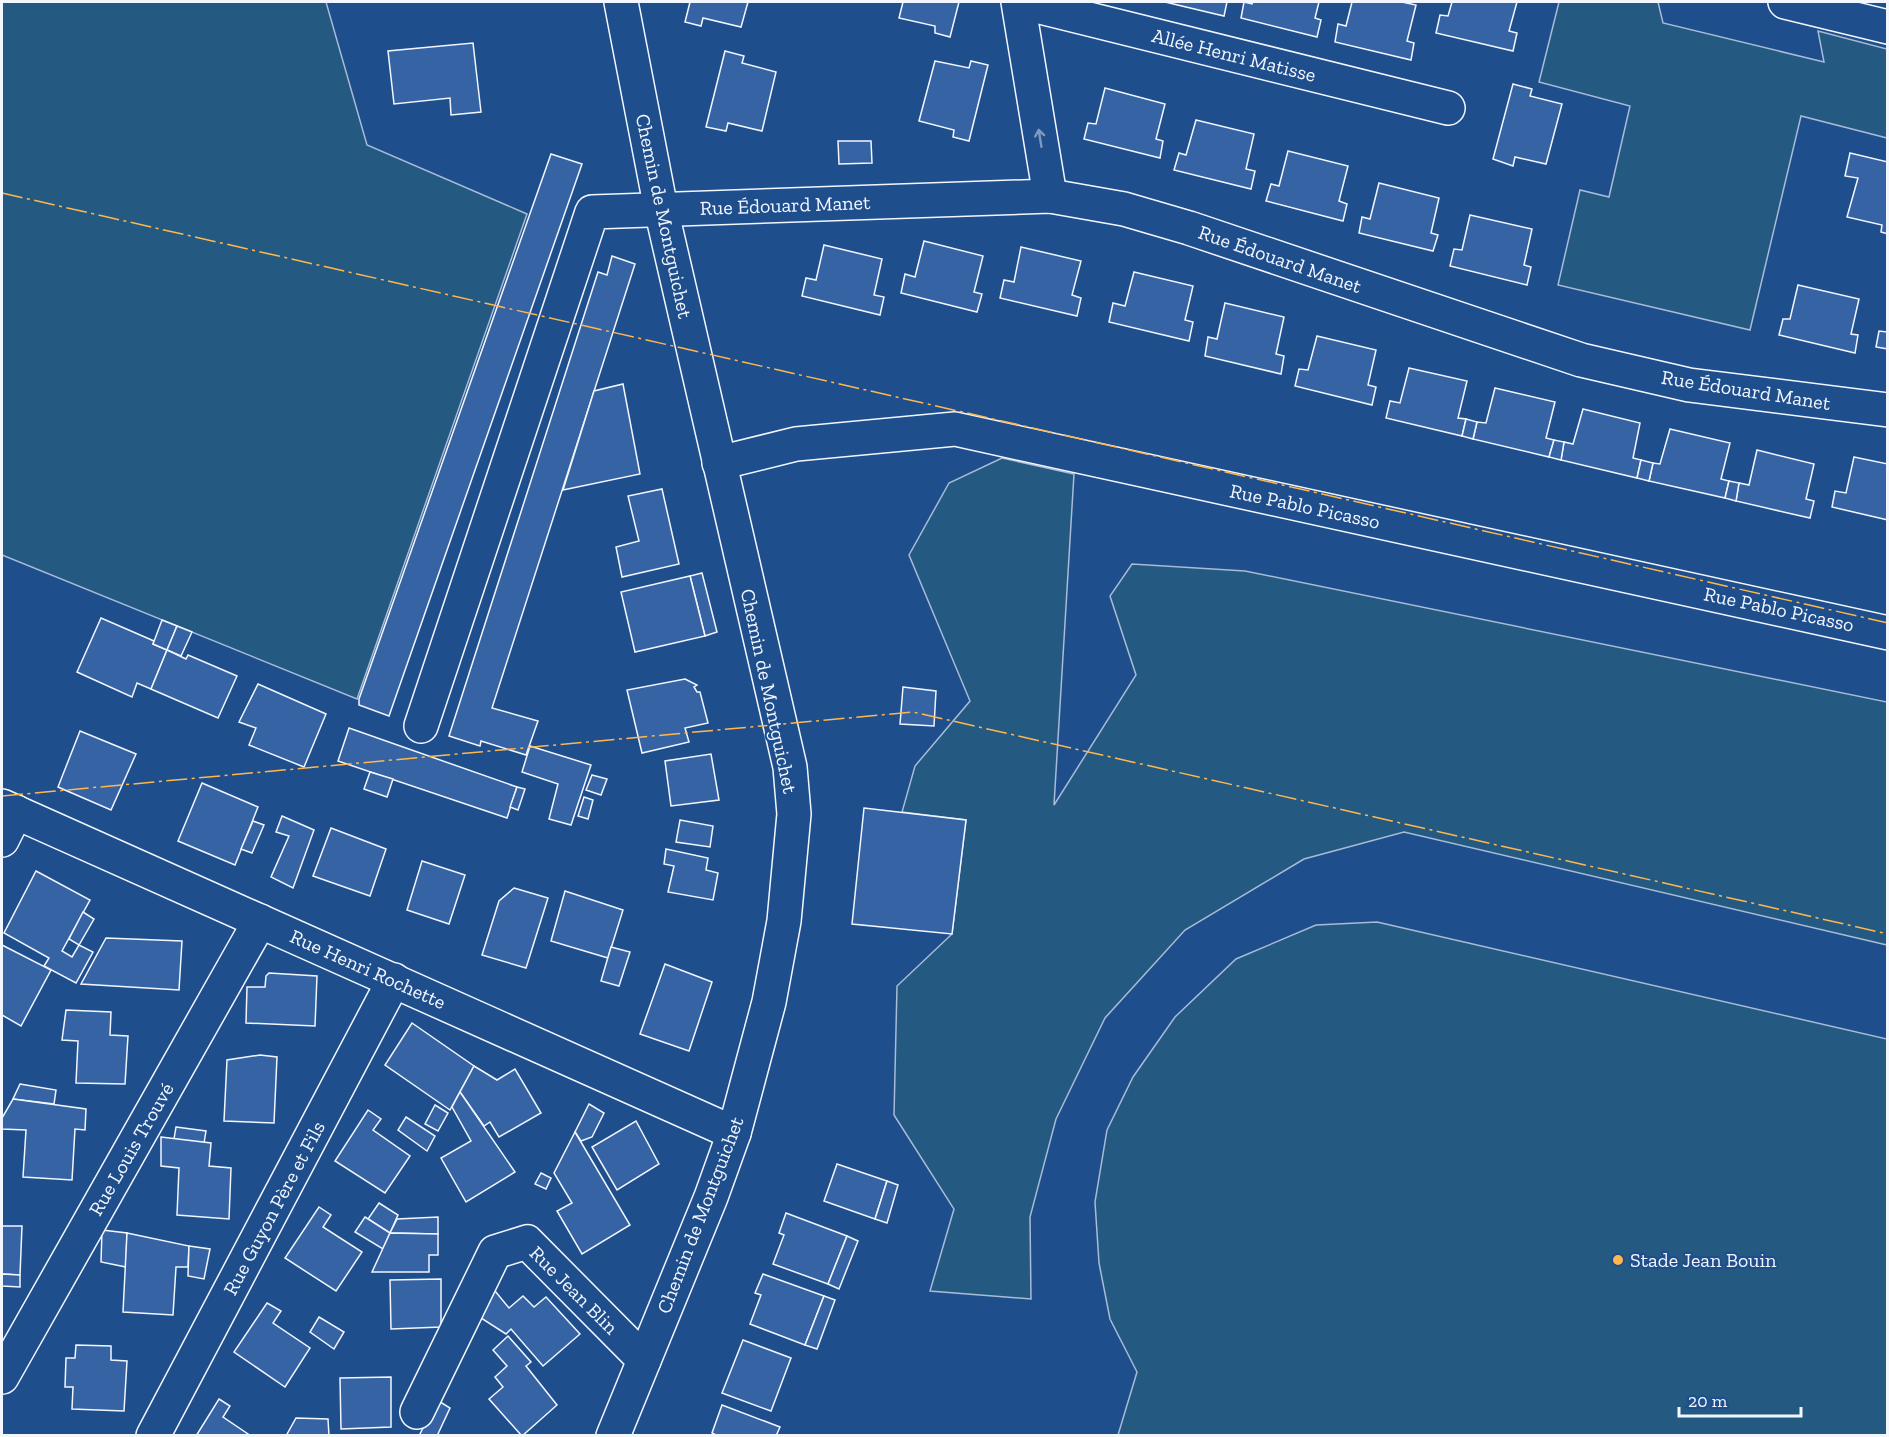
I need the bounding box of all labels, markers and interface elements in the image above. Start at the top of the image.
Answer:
street label: Allée Henri Matisse [1150,23,1318,87]
street label: Chemin de Montguichet [631,111,698,321]
one-way arrow [1035,129,1046,148]
street label: Rue Édouard Manet [699,190,871,220]
street label: Rue Édouard Manet [1195,220,1365,298]
street label: Rue Édouard Manet [1660,365,1833,415]
street label: Rue Pablo Picasso [1228,478,1382,534]
street label: Rue Pablo Picasso [1702,581,1856,637]
street label: Chemin de Montguichet [736,586,803,796]
street label: Rue Henri Rochette [286,924,450,1014]
street label: Rue Louis Trouvé [83,1078,179,1220]
street label: Chemin de Montguichet [651,1113,749,1317]
street label: Rue Guyon Père et Fils [218,1117,330,1299]
street label: Rue Jean Blin [525,1241,624,1340]
place label: Stade Jean Bouin [1630,1248,1777,1272]
marker: Stade Jean Bouin [1611,1253,1625,1267]
scale bar [1679,1380,1800,1418]
text: 20 m [1688,1390,1728,1412]

